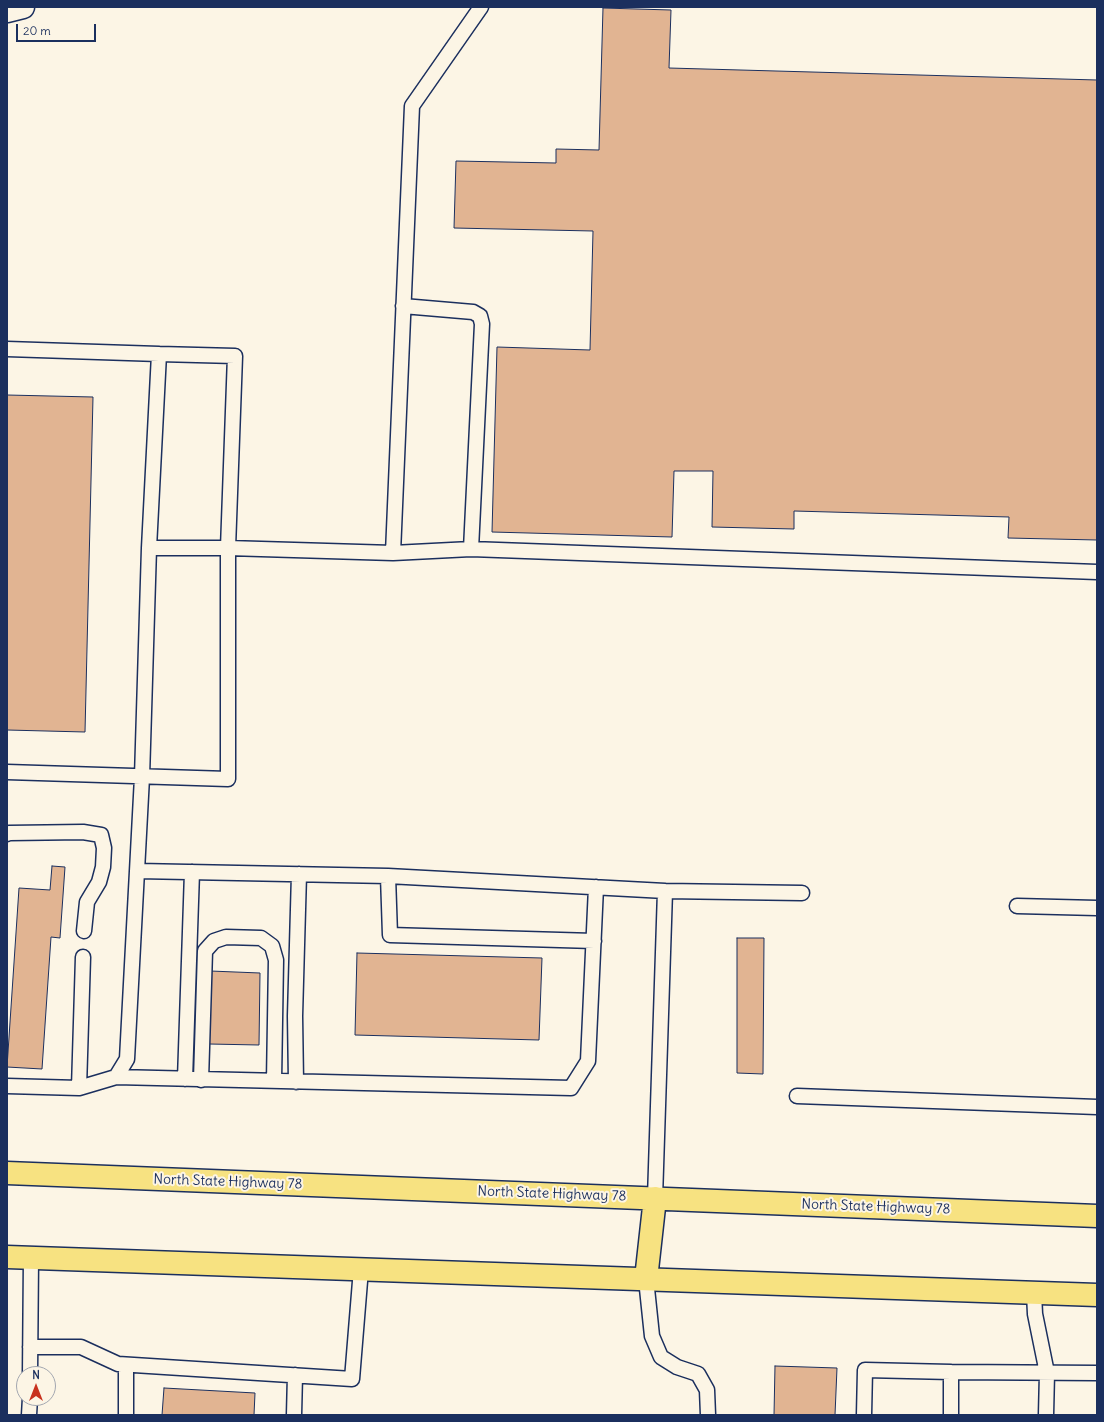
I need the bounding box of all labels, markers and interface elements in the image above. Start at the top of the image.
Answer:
scale bar [18,16,98,42]
text: 20 m [23,23,51,38]
street label: North State Highway 78 [153,1171,303,1193]
street label: North State Highway 78 [477,1183,627,1205]
street label: North State Highway 78 [801,1196,951,1218]
north arrow [16,1366,56,1406]
text: N [32,1368,40,1382]

